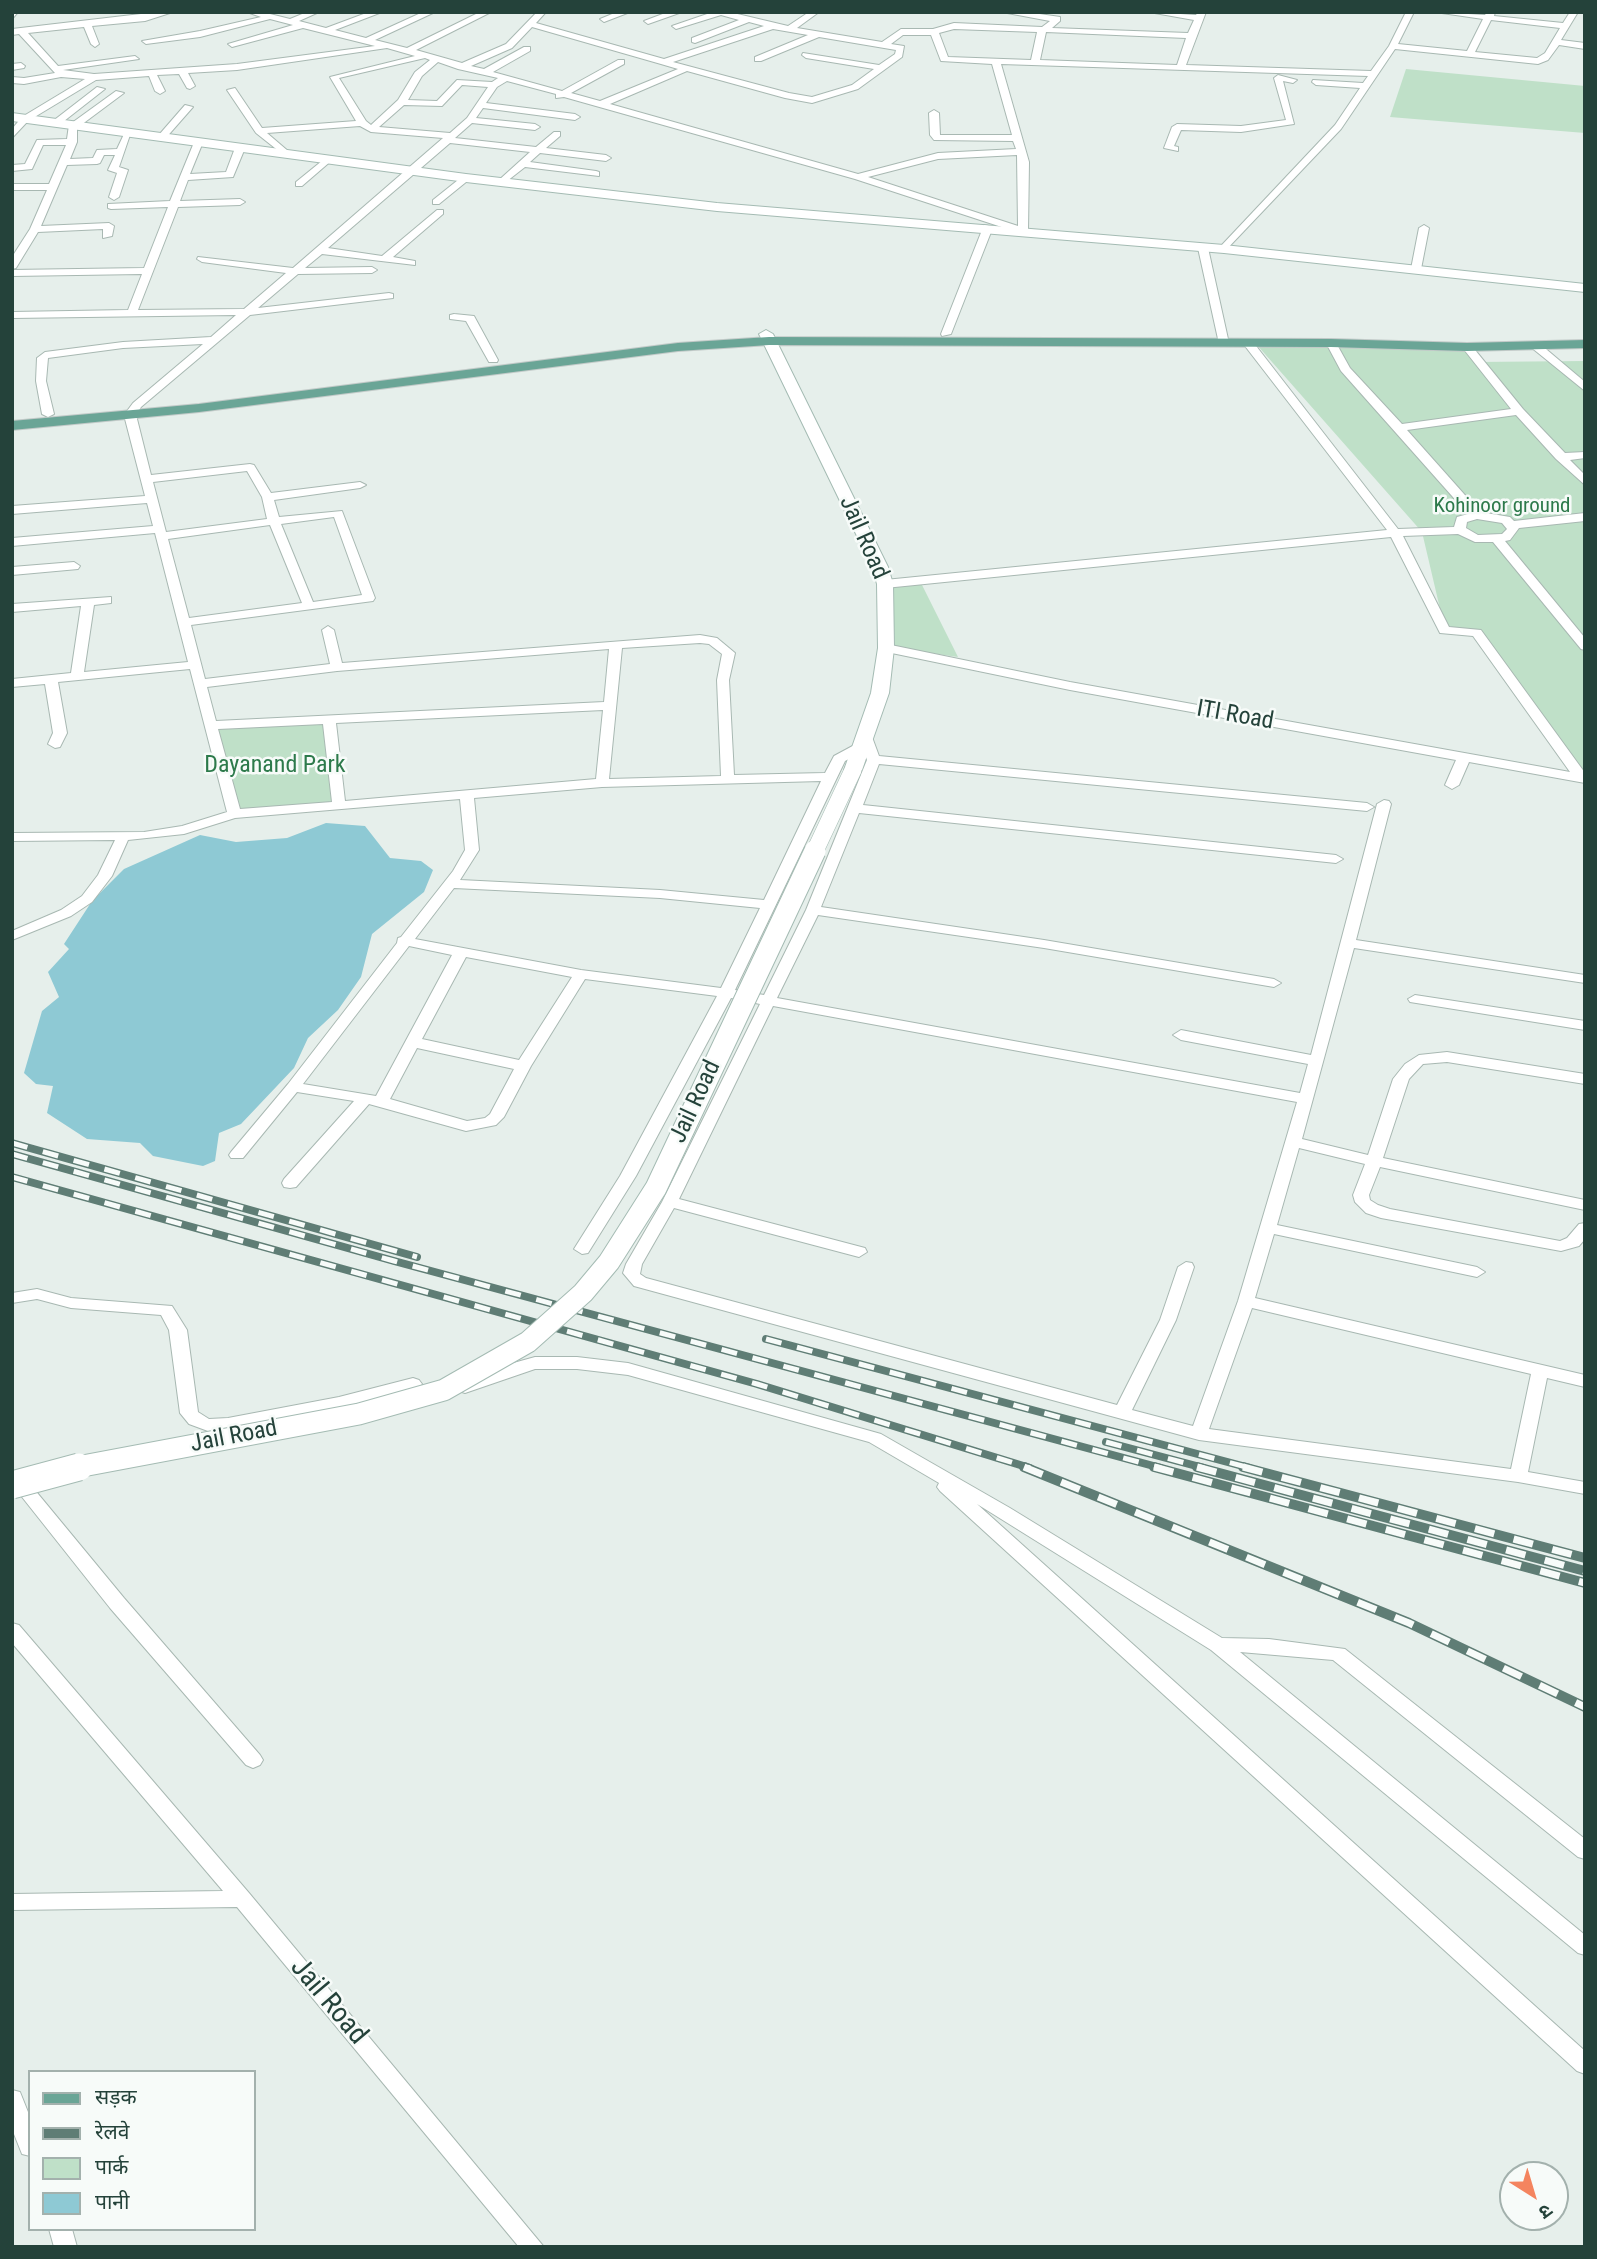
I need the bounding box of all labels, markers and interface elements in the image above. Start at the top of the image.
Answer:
street label: Jail Road [832,492,894,584]
park label: Kohinoor ground [1434,494,1570,520]
street label: ITI Road [1194,695,1276,737]
park label: Dayanand Park [204,752,346,780]
street label: Jail Road [664,1056,728,1148]
street label: Jail Road [188,1414,280,1460]
street label: Jail Road [282,1952,374,2052]
legend [28,2070,256,2231]
text: सड़क [95,2085,137,2109]
text: रेलवे [95,2120,130,2144]
text: पार्क [95,2155,129,2179]
north arrow [1499,2161,1569,2231]
text: पानी [95,2190,129,2214]
text: उ [1534,2199,1557,2224]

